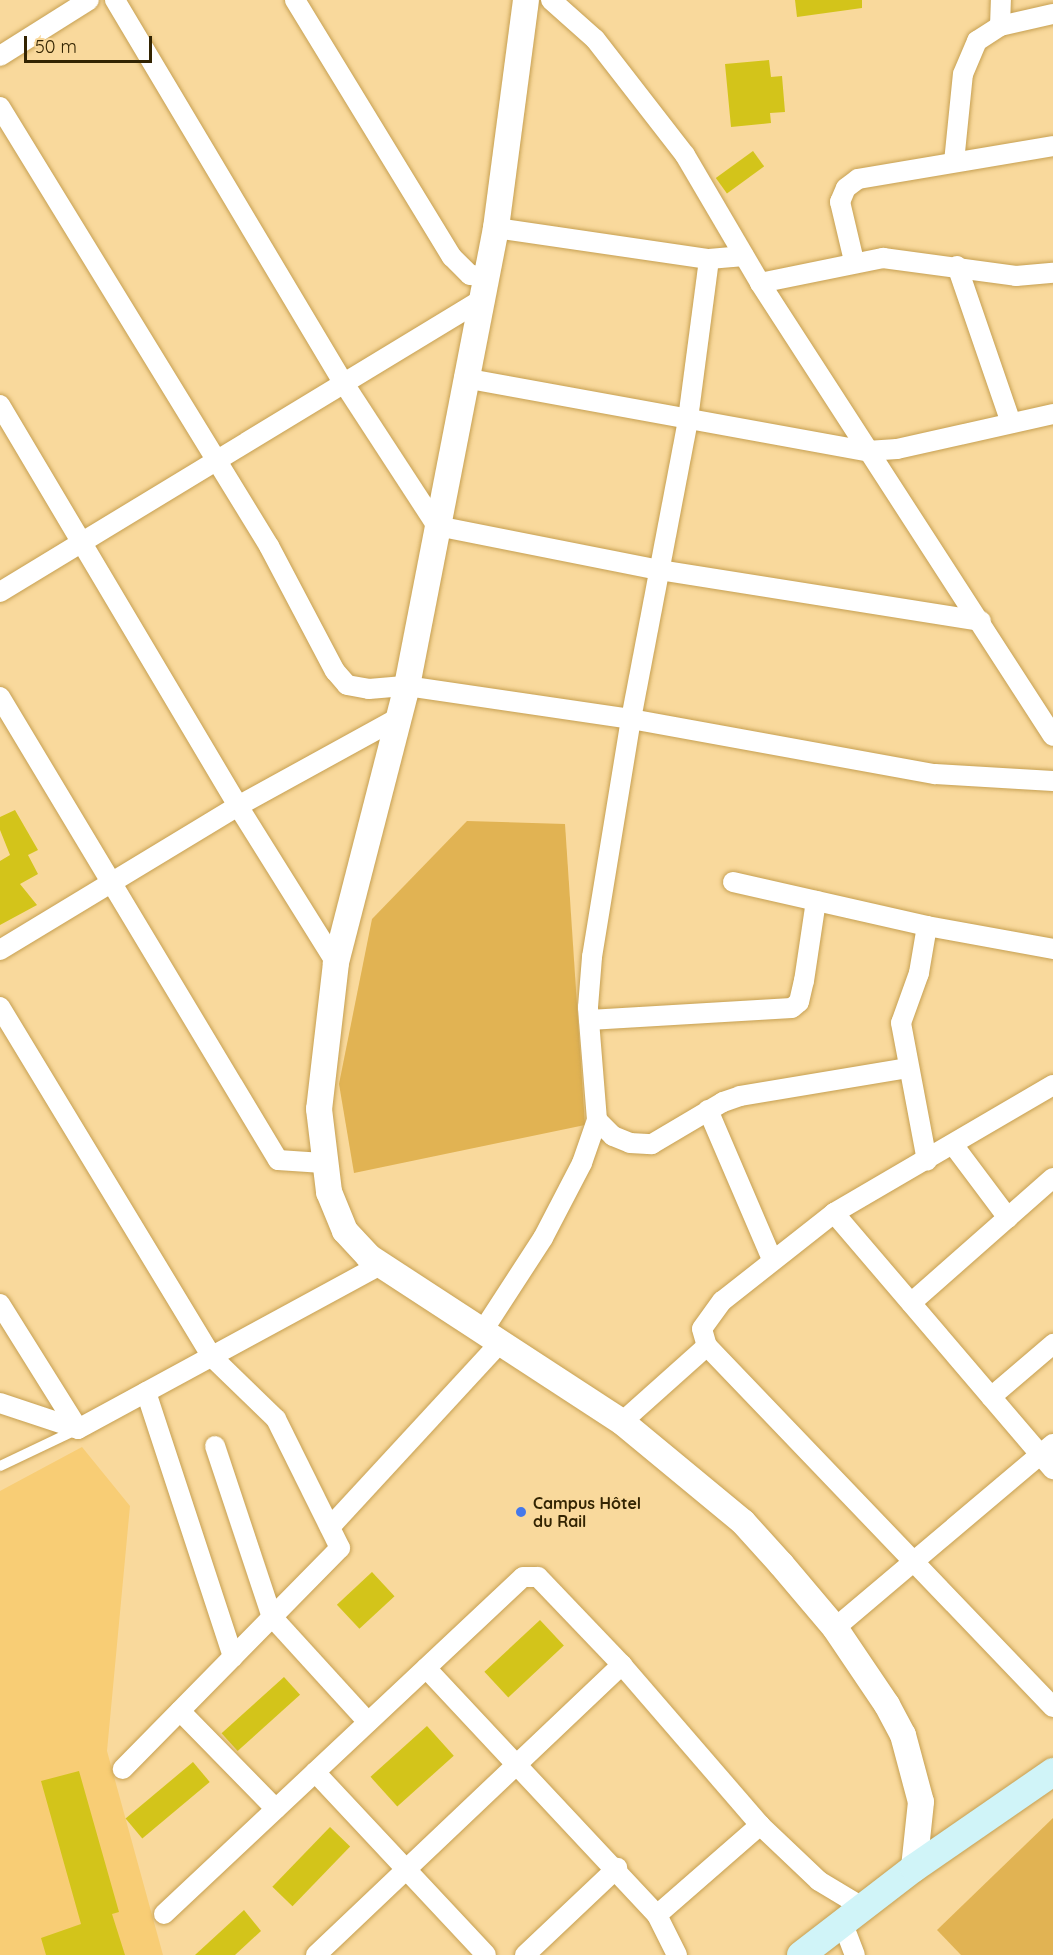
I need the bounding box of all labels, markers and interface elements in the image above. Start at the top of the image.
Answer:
scale bar [27,24,154,62]
text: 50 m [35,35,77,58]
place label: Campus Hôtel du Rail [533,1493,641,1531]
marker: Campus Hôtel du Rail [514,1505,528,1519]

